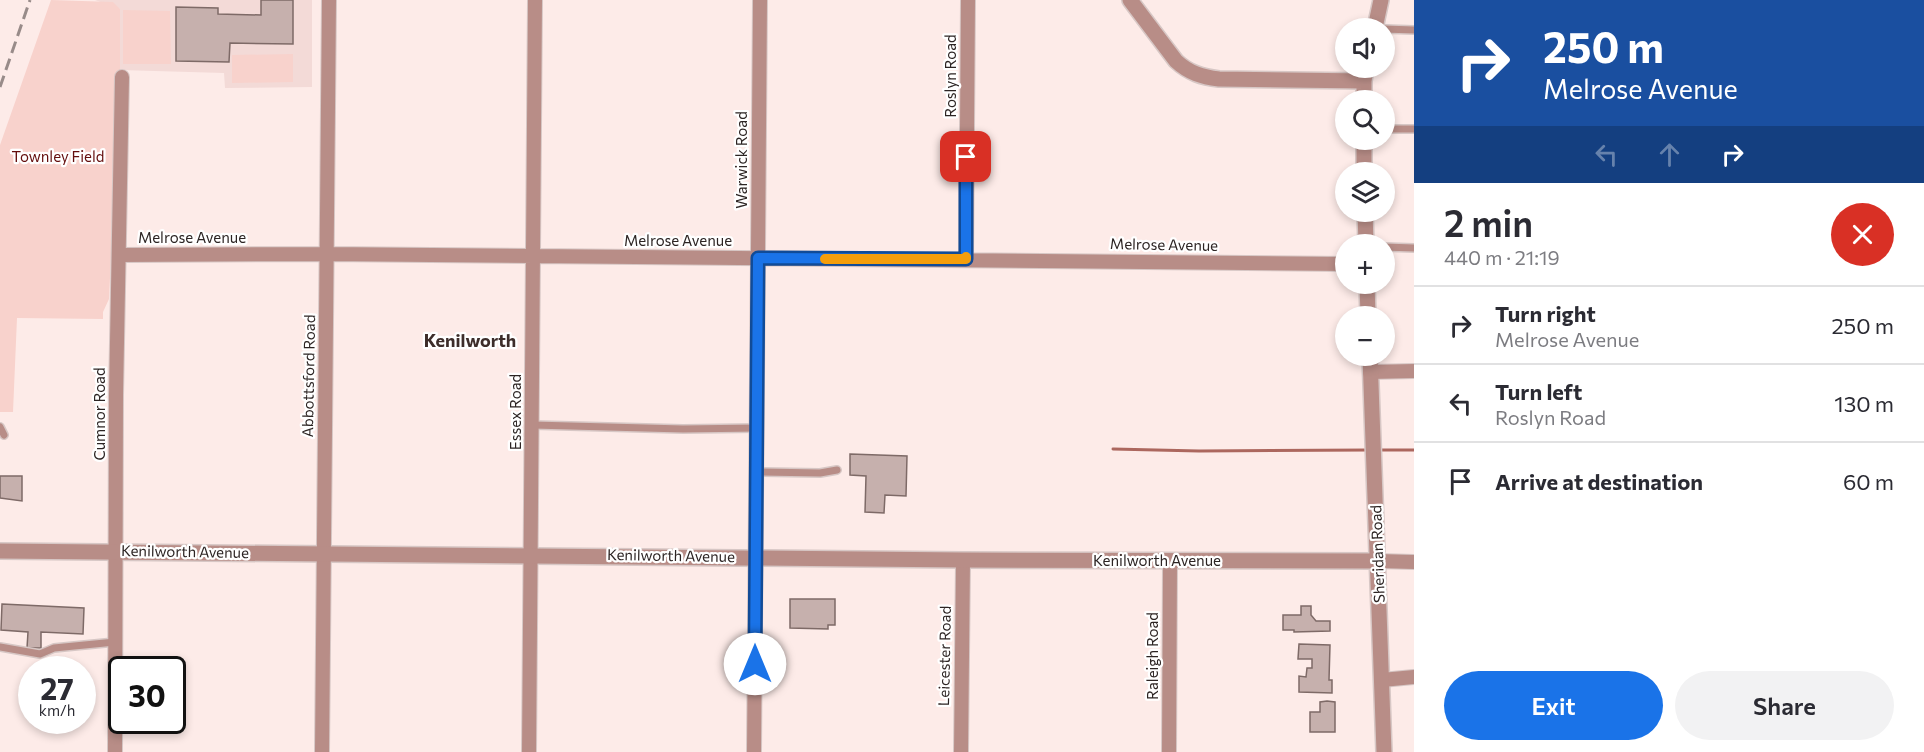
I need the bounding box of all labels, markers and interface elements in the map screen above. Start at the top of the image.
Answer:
map controls [1335,18,1395,366]
button: sound [1335,18,1395,78]
text: 250 m [1543,20,1664,72]
icon: right [1444,24,1522,102]
street label: Roslyn Road [941,34,959,118]
text: Melrose Avenue [1543,72,1738,105]
button: search [1335,90,1395,150]
street label: Warwick Road [732,111,750,209]
pin [940,131,991,182]
icon: left [1590,138,1623,171]
icon: ahead [1653,138,1686,171]
icon: right [1716,138,1749,171]
icon: arrive [949,140,982,173]
park label: Townley Field [12,147,104,165]
button: layers [1335,162,1395,222]
text: 2 min [1444,200,1533,244]
button: close [1831,203,1894,266]
street label: Melrose Avenue [138,228,246,246]
street label: Melrose Avenue [624,231,732,249]
street label: Melrose Avenue [1110,234,1218,254]
button: + [1335,234,1395,294]
text: 440 m · 21:19 [1444,245,1560,269]
text: Turn right [1495,300,1596,327]
button: − [1335,306,1395,366]
icon: right [1444,309,1477,342]
text: 250 m [1831,312,1894,339]
street label: Abbottsford Road [298,314,318,438]
text: Melrose Avenue [1495,327,1639,351]
district label: Kenilworth [424,329,516,351]
street label: Cumnor Road [90,367,108,461]
street label: Essex Road [506,374,524,450]
text: Turn left [1495,378,1582,405]
icon: left [1444,387,1477,420]
text: 130 m [1834,390,1894,417]
text: Roslyn Road [1495,405,1606,429]
icon: arrive [1444,465,1477,498]
text: Arrive at destination [1495,468,1703,495]
text: 60 m [1843,468,1894,495]
street label: Sheridan Road [1366,505,1388,603]
street label: Kenilworth Avenue [121,541,249,561]
street label: Kenilworth Avenue [607,545,735,565]
street label: Kenilworth Avenue [1093,551,1221,569]
street label: Leicester Road [934,606,954,706]
street label: Raleigh Road [1143,612,1161,700]
position arrow [723,632,787,696]
speed limit sign: 30 [108,656,186,734]
text: 27 [40,669,74,706]
button: Exit [1444,671,1663,740]
button: Share [1675,671,1894,740]
text: km/h [39,701,75,719]

